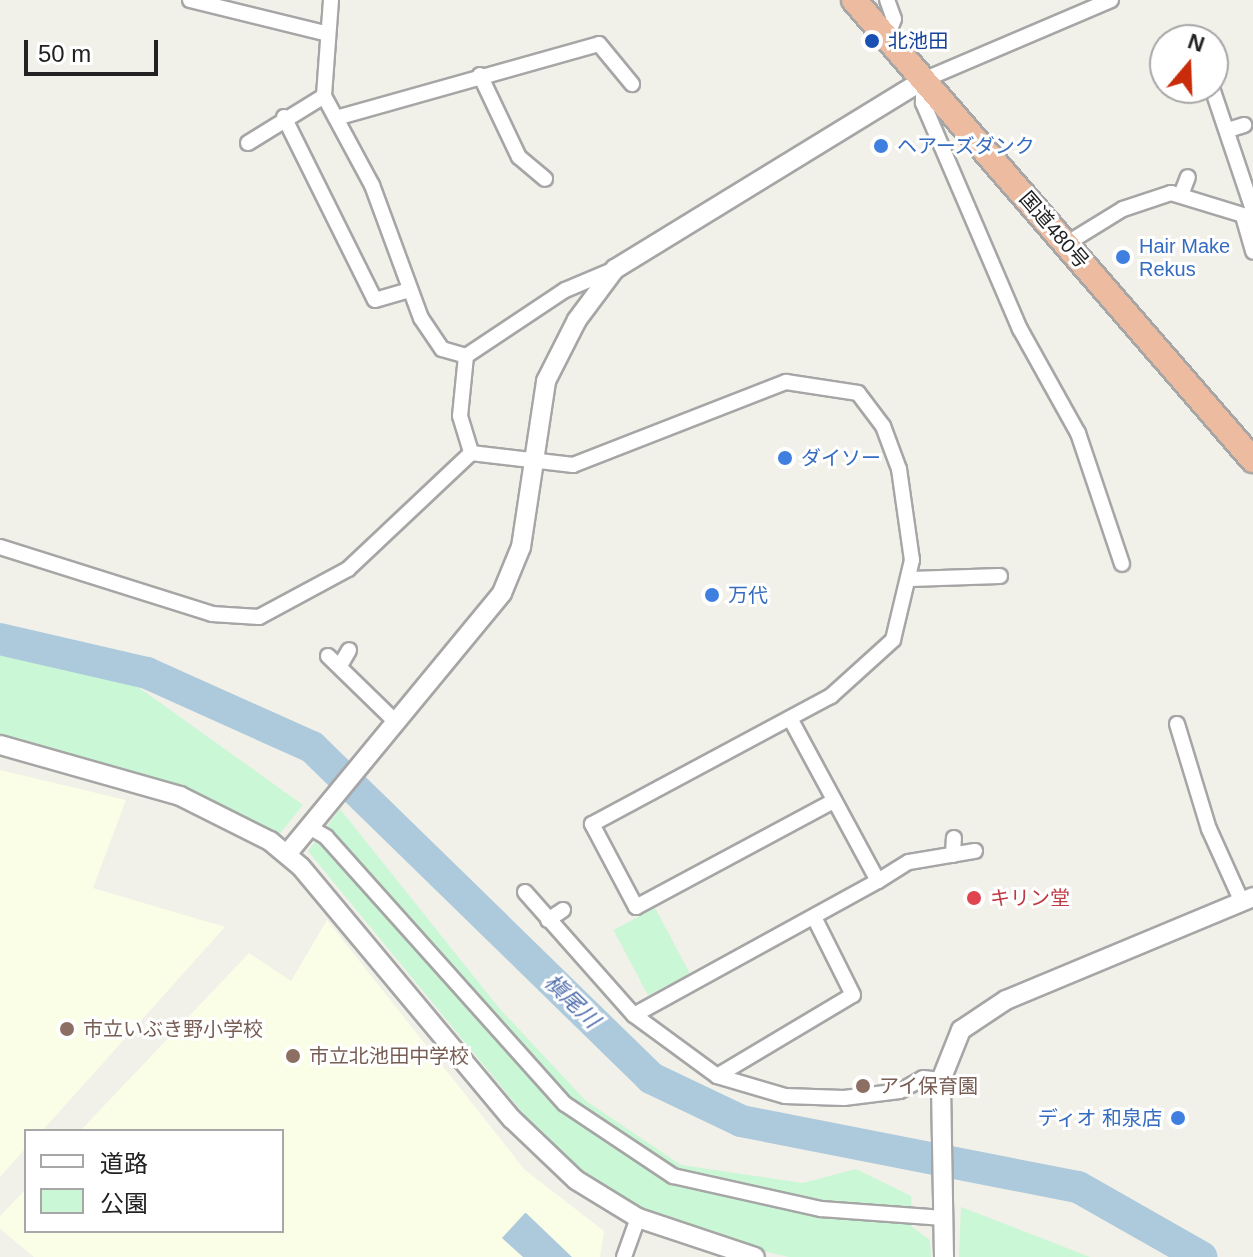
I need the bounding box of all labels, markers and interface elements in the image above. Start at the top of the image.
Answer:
scale bar [28,24,162,74]
north arrow [1149,24,1229,104]
text: N [1185,28,1208,57]
place label: 北池田 [888,29,948,53]
marker: 北池田 [863,32,881,50]
text: 50 m [38,40,91,67]
place label: ヘアーズダンク [897,134,1036,158]
marker: ヘアーズダンク [872,137,890,155]
street label: 国道480号 [1014,187,1094,273]
place label: Hair Make Rekus [1139,234,1230,281]
marker: Hair Make Rekus [1114,248,1132,266]
place label: ダイソー [801,446,881,470]
marker: ダイソー [776,449,794,467]
place label: 万代 [728,583,768,607]
marker: 万代 [703,586,721,604]
place label: キリン堂 [990,886,1070,910]
marker: キリン堂 [965,889,983,907]
water label: 槇尾川 [539,969,605,1033]
place label: 市立いぶき野小学校 [83,1017,263,1041]
marker: 市立いぶき野小学校 [58,1020,76,1038]
place label: 市立北池田中学校 [309,1044,469,1068]
marker: 市立北池田中学校 [284,1047,302,1065]
place label: アイ保育園 [879,1074,979,1098]
marker: アイ保育園 [854,1077,872,1095]
place label: ディオ 和泉店 [1036,1106,1162,1130]
marker: ディオ 和泉店 [1169,1109,1187,1127]
legend [24,1129,284,1233]
text: 道路 [100,1150,148,1177]
text: 公園 [100,1190,148,1217]

